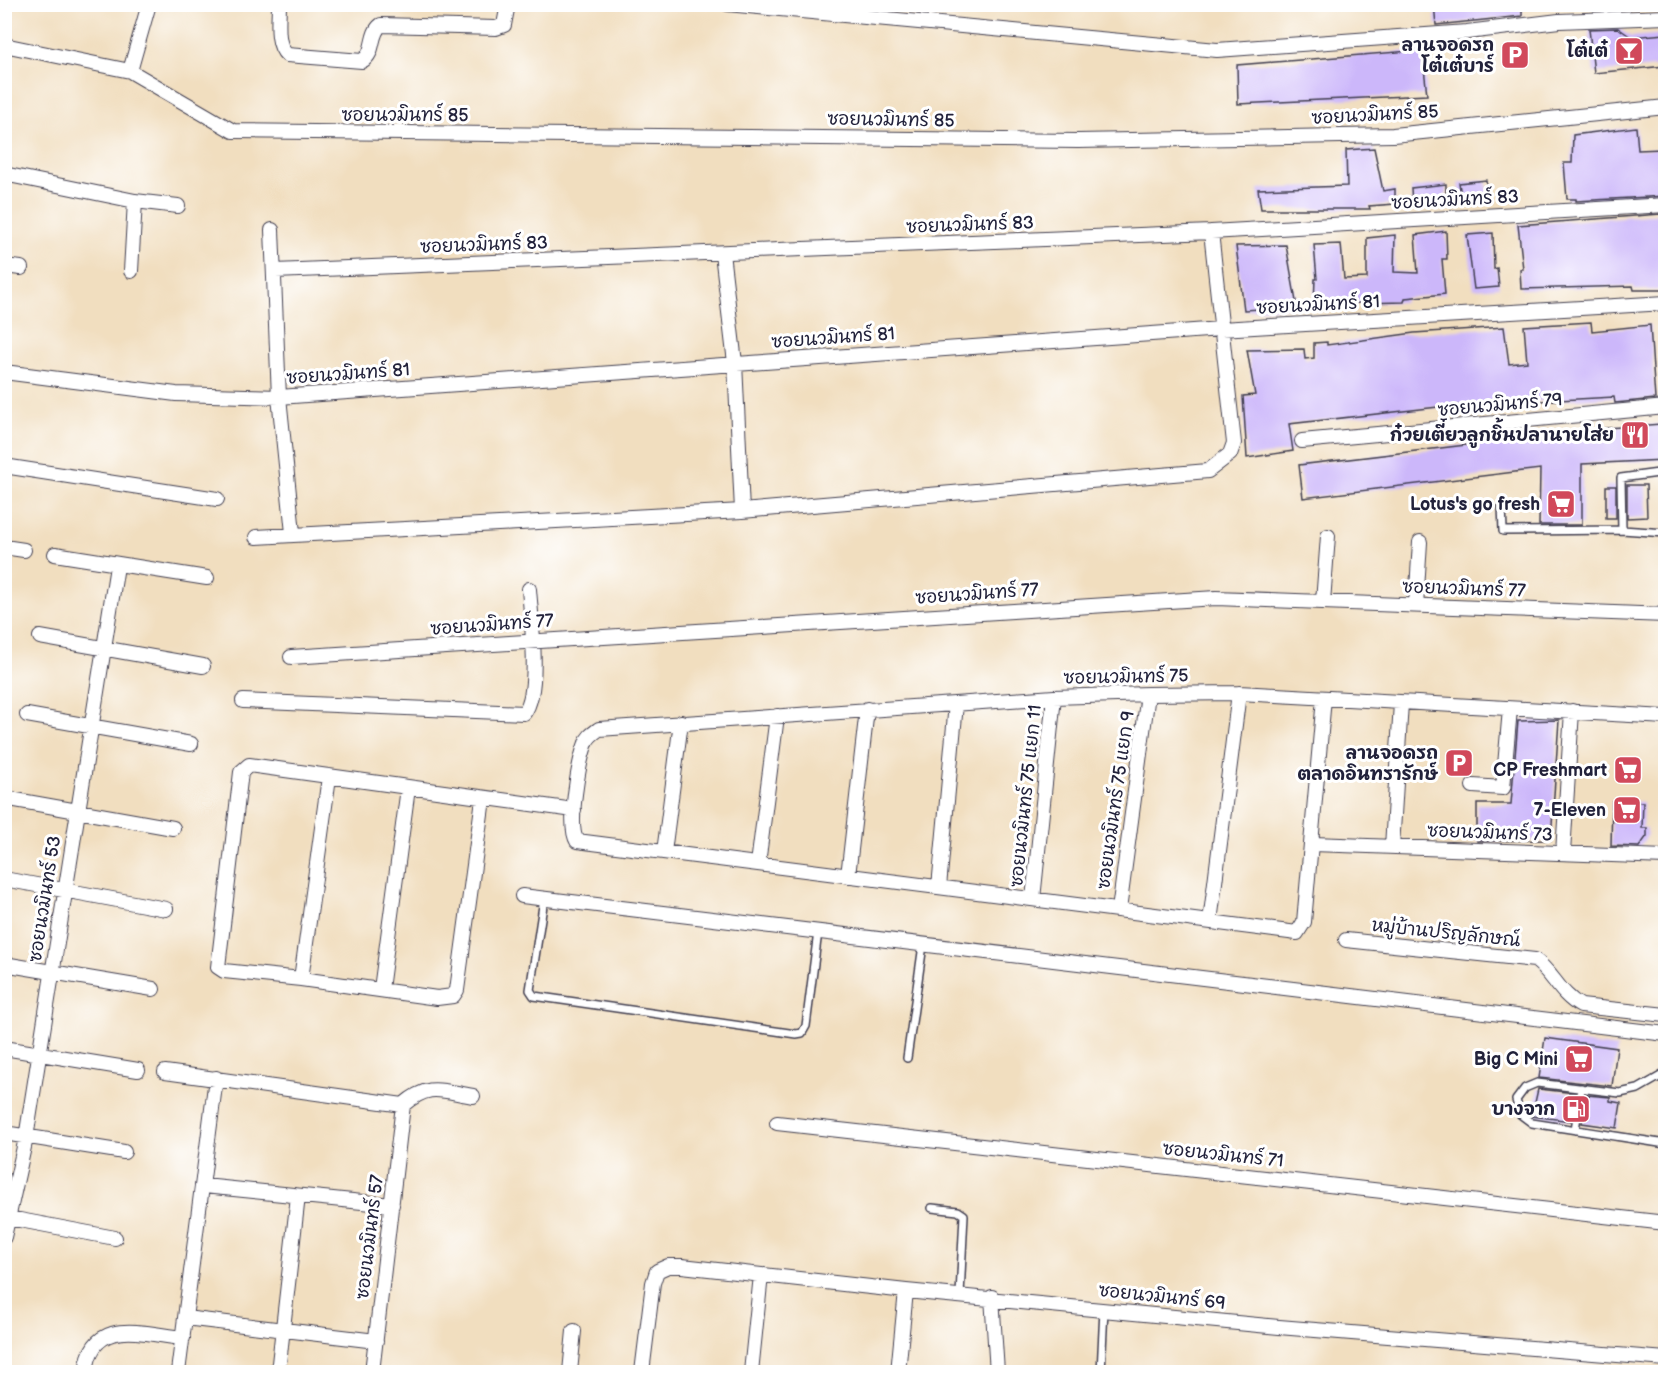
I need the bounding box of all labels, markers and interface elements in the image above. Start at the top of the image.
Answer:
place label: ลานจอดรถ โต๋เต๋บาร์ [1402,35,1494,77]
bar icon: โต๋เต๋ [1613,35,1645,67]
parking icon: ลานจอดรถ โต๋เต๋บาร์ [1499,39,1531,71]
place label: โต๋เต๋ [1566,39,1608,62]
street label: ซอยนวมินทร์ 85 [1311,98,1439,129]
street label: ซอยนวมินทร์ 85 [341,102,469,126]
street label: ซอยนวมินทร์ 85 [827,105,955,132]
street label: ซอยนวมินทร์ 83 [1390,183,1519,214]
street label: ซอยนวมินทร์ 83 [906,209,1034,238]
street label: ซอยนวมินทร์ 83 [420,229,548,258]
street label: ซอยนวมินทร์ 81 [1255,288,1380,319]
street label: ซอยนวมินทร์ 81 [770,320,895,353]
street label: ซอยนวมินทร์ 81 [285,356,410,389]
street label: ซอยนวมินทร์ 79 [1436,386,1563,421]
place label: ก๋วยเตี๋ยวลูกชิ้นปลานายโส่ย [1390,416,1614,448]
restaurant icon: ก๋วยเตี๋ยวลูกชิ้นปลานายโส่ย [1619,419,1651,451]
supermarket icon: Lotus's go fresh [1545,488,1577,520]
place label: Lotus's go fresh [1410,494,1540,515]
street label: ซอยนวมินทร์ 77 [1402,573,1526,602]
street label: ซอยนวมินทร์ 77 [914,576,1040,609]
street label: ซอยนวมินทร์ 77 [429,607,555,640]
street label: ซอยนวมินทร์ 75 [1063,662,1189,689]
street label: ซอยนวมินทร์ 75 แยก 11 [1003,703,1046,888]
street label: ซอยนวมินทร์ 75 แยก 9 [1090,709,1139,891]
place label: ลานจอดรถ ตลาดอินทรารักษ์ [1297,743,1439,785]
parking icon: ลานจอดรถ ตลาดอินทรารักษ์ [1443,747,1475,779]
supermarket icon: CP Freshmart [1612,754,1644,786]
place label: CP Freshmart [1493,760,1607,781]
supermarket icon: 7-Eleven [1611,794,1643,826]
place label: 7-Eleven [1534,800,1606,821]
street label: ซอยนวมินทร์ 73 [1427,817,1553,846]
street label: ซอยนวมินทร์ 53 [22,834,65,964]
street label: หมู่บ้านปริญลักษณ์ [1370,912,1522,954]
supermarket icon: Big C Mini [1563,1043,1595,1075]
place label: Big C Mini [1474,1049,1558,1070]
fuel station icon: บางจาก [1560,1093,1592,1125]
place label: บางจาก [1492,1099,1555,1120]
street label: ซอยนวมินทร์ 71 [1161,1135,1285,1172]
street label: ซอยนวมินทร์ 57 [349,1173,388,1301]
street label: ซอยนวมินทร์ 69 [1097,1277,1227,1314]

